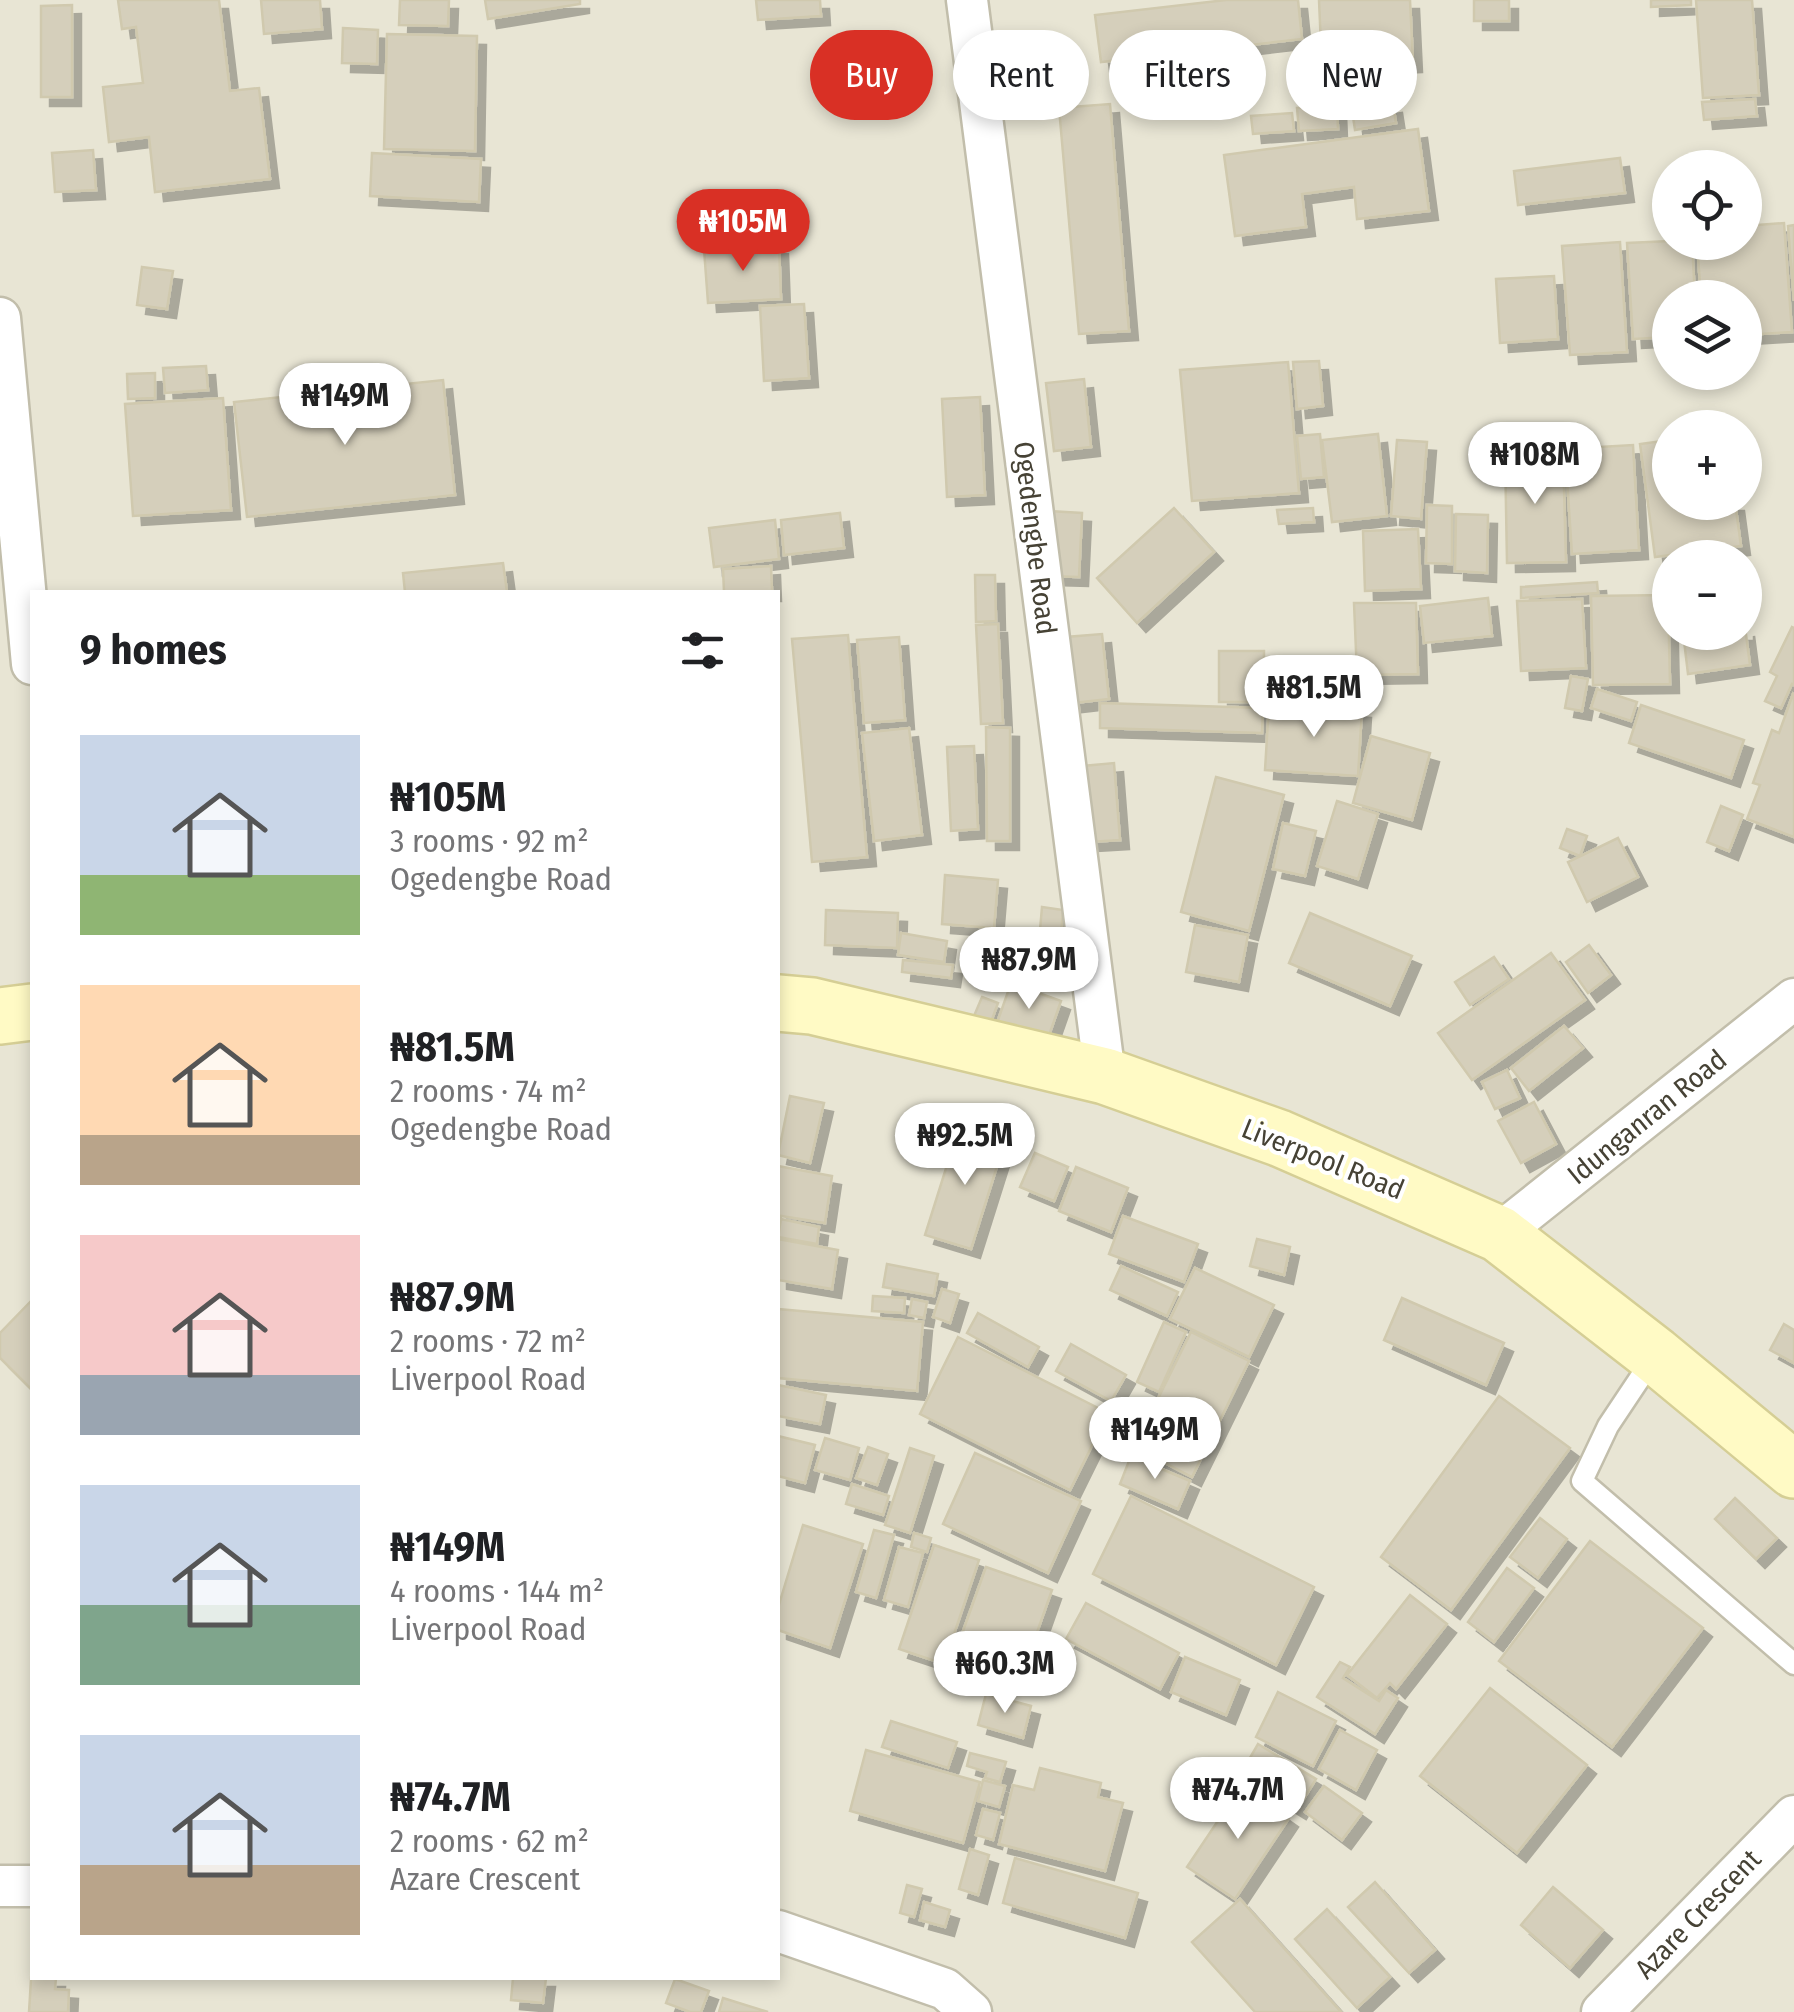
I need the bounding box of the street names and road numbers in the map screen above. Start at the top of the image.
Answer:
street label: Ogedengbe Road [1007,440,1063,636]
street label: Idunganran Road [1561,1043,1733,1191]
street label: Liverpool Road [1237,1112,1409,1206]
street label: Azare Crescent [1628,1842,1768,1985]

